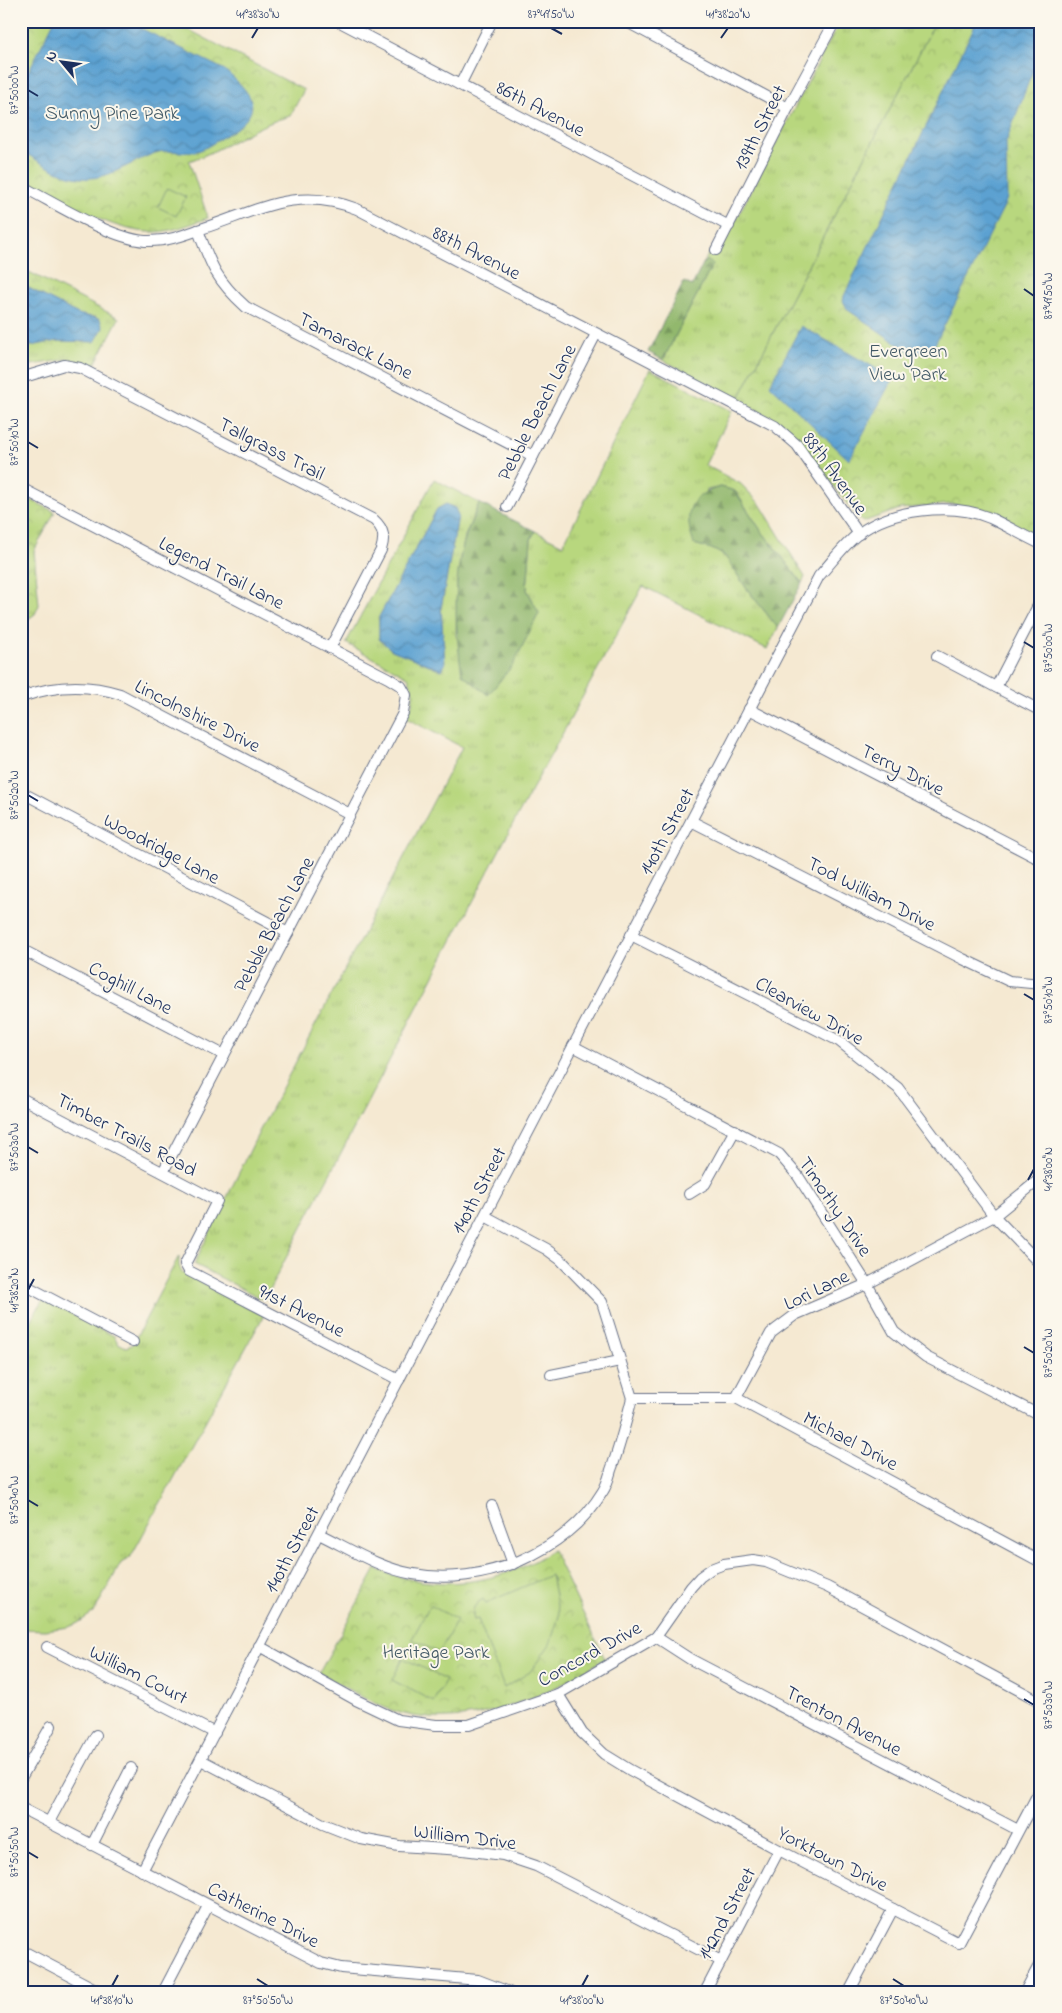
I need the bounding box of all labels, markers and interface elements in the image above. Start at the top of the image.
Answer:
text: 41°38'30"N [236,6,280,24]
text: 87°49'50"W [528,6,574,24]
text: 41°38'20"N [706,6,750,24]
north arrow [38,38,88,88]
text: N [40,47,63,66]
text: 87°50'00"W [6,66,24,114]
street label: 86th Avenue [490,75,590,146]
street label: 139th Street [727,80,795,176]
park label: Sunny Pine Park [45,100,179,129]
street label: 88th Avenue [426,220,525,289]
text: 87°49'50"W [1040,273,1058,319]
street label: Tamarack Lane [292,306,417,389]
park label: Evergreen View Park [868,338,947,390]
street label: Pebble Beach Lane [491,340,585,487]
street label: Tallgrass Trail [212,411,329,490]
text: 87°50'10"W [6,418,24,466]
street label: 88th Avenue [794,427,874,522]
street label: Legend Trail Lane [152,530,289,619]
text: 87°50'00"W [1040,624,1058,672]
street label: Lincolnshire Drive [129,673,265,761]
street label: Terry Drive [855,738,949,805]
text: 87°50'20"W [6,770,24,820]
street label: 140th Street [633,783,703,881]
street label: Woodridge Lane [97,807,224,894]
street label: Tod William Drive [802,850,940,940]
street label: Pebble Beach Lane [227,852,323,998]
street label: Coghill Lane [82,955,177,1024]
street label: Clearview Drive [749,970,869,1054]
text: 87°50'10"W [1040,976,1058,1024]
street label: Timber Trails Road [50,1087,201,1185]
text: 87°50'30"W [6,1123,24,1171]
street label: 140th Street [445,1142,515,1240]
text: 41°38'00"N [1040,1147,1058,1191]
street label: Timothy Drive [790,1152,878,1263]
street label: Lori Lane [779,1263,855,1320]
text: 41°38'20"N [6,1268,24,1312]
street label: 91st Avenue [252,1278,349,1347]
text: 87°50'20"W [1040,1328,1058,1378]
street label: Michael Drive [797,1405,903,1479]
text: 87°50'40"W [6,1476,24,1524]
street label: 140th Street [258,1501,328,1599]
street label: Concord Drive [533,1615,647,1696]
street label: William Court [83,1639,193,1714]
park label: Heritage Park [383,1639,490,1669]
street label: Trenton Avenue [779,1679,906,1765]
text: 87°50'30"W [1040,1681,1058,1729]
street label: William Drive [412,1818,518,1859]
street label: Yorktown Drive [771,1820,892,1901]
text: 87°50'50"W [6,1827,24,1877]
street label: 142nd Street [692,1863,765,1966]
street label: Catherine Drive [202,1876,324,1957]
text: 41°38'10"N [91,1992,133,2010]
text: 87°50'50"W [243,1992,293,2010]
text: 41°38'00"N [560,1992,604,2010]
text: 87°50'40"W [880,1992,928,2010]

